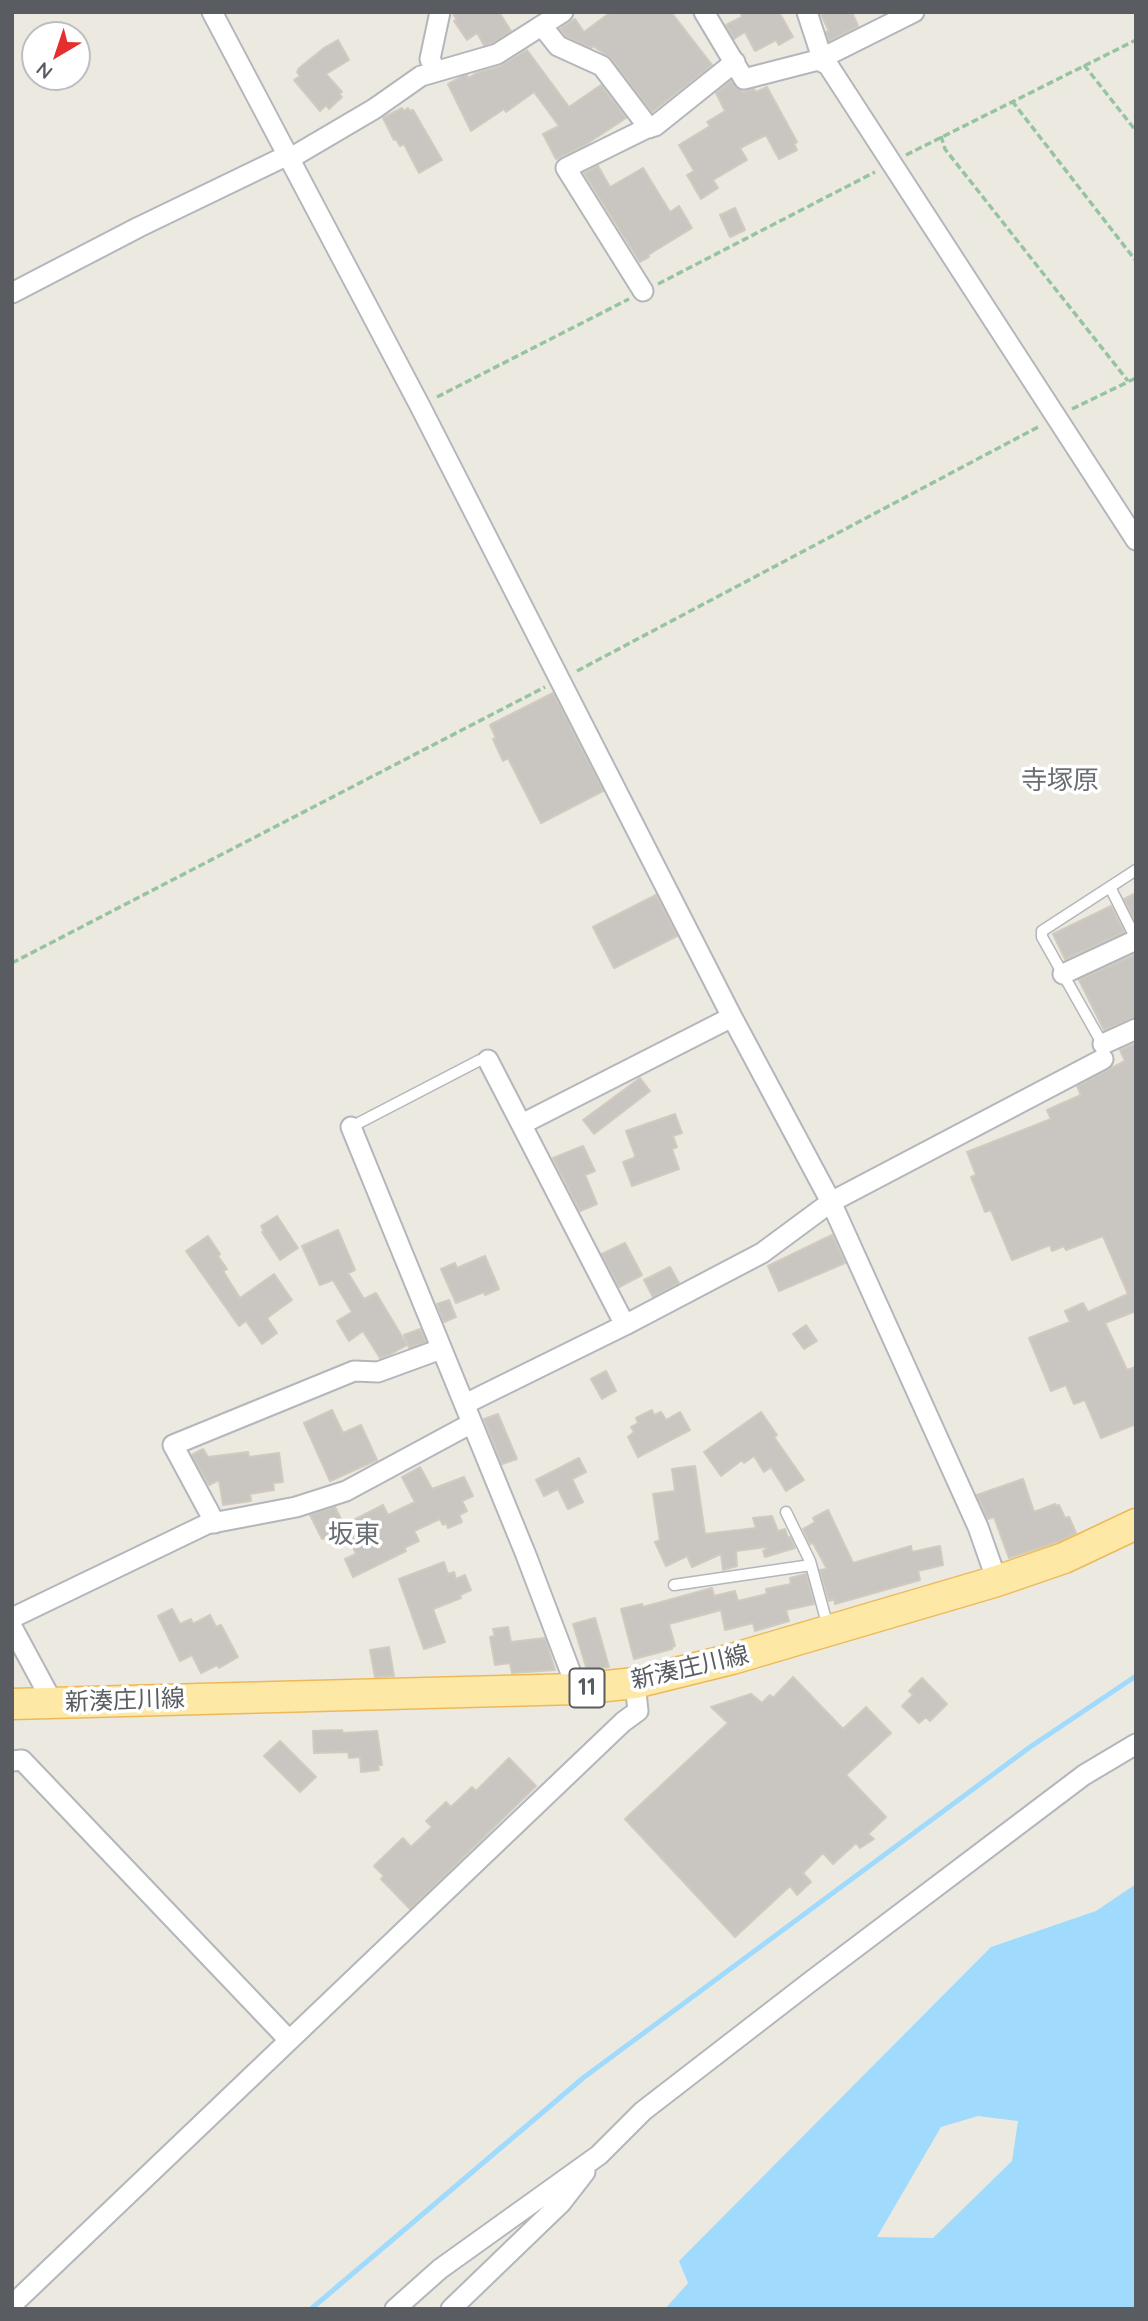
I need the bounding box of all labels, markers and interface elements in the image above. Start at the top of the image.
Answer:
north arrow [21,21,91,91]
text: N [31,57,57,84]
district label: 寺塚原 [1021,765,1099,797]
district label: 坂東 [328,1519,380,1551]
street label: 新湊庄川線 [628,1640,752,1696]
road number: 11 [570,1668,604,1708]
street label: 新湊庄川線 [65,1685,185,1717]

